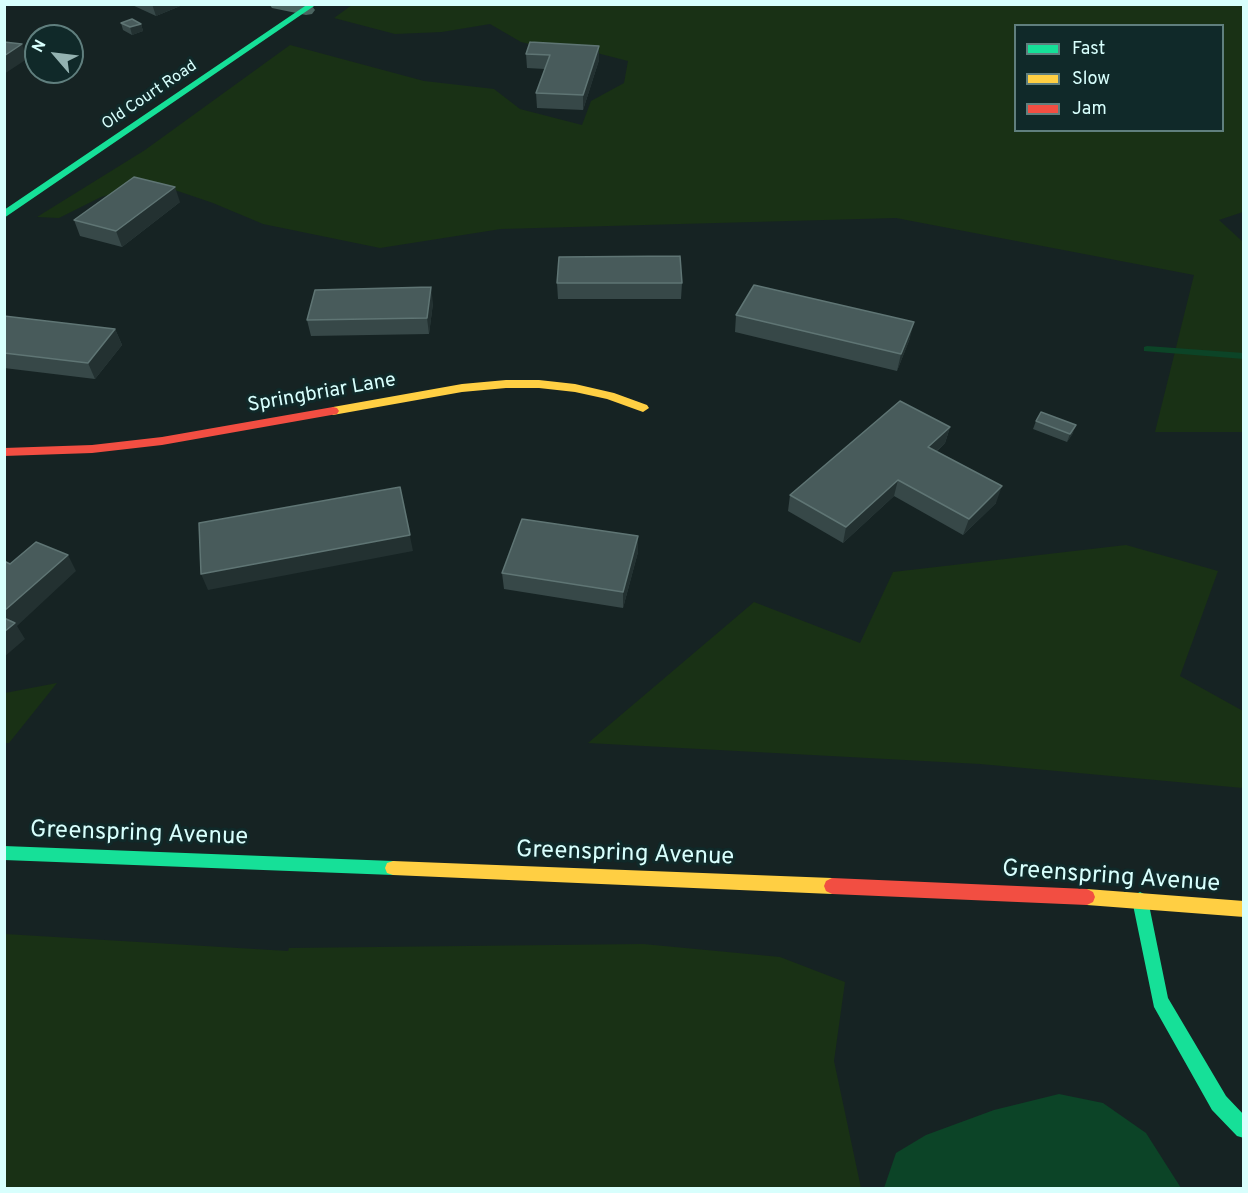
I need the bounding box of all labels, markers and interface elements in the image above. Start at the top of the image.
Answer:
north arrow [24,24,84,84]
legend [1014,24,1224,132]
text: N [28,37,51,56]
text: Fast [1072,38,1105,61]
street label: Old Court Road [99,57,201,135]
text: Slow [1072,68,1110,91]
text: Jam [1072,98,1107,121]
street label: Springbriar Lane [246,369,398,419]
street label: Greenspring Avenue [29,817,249,853]
street label: Greenspring Avenue [515,837,735,873]
street label: Greenspring Avenue [1001,856,1221,900]

